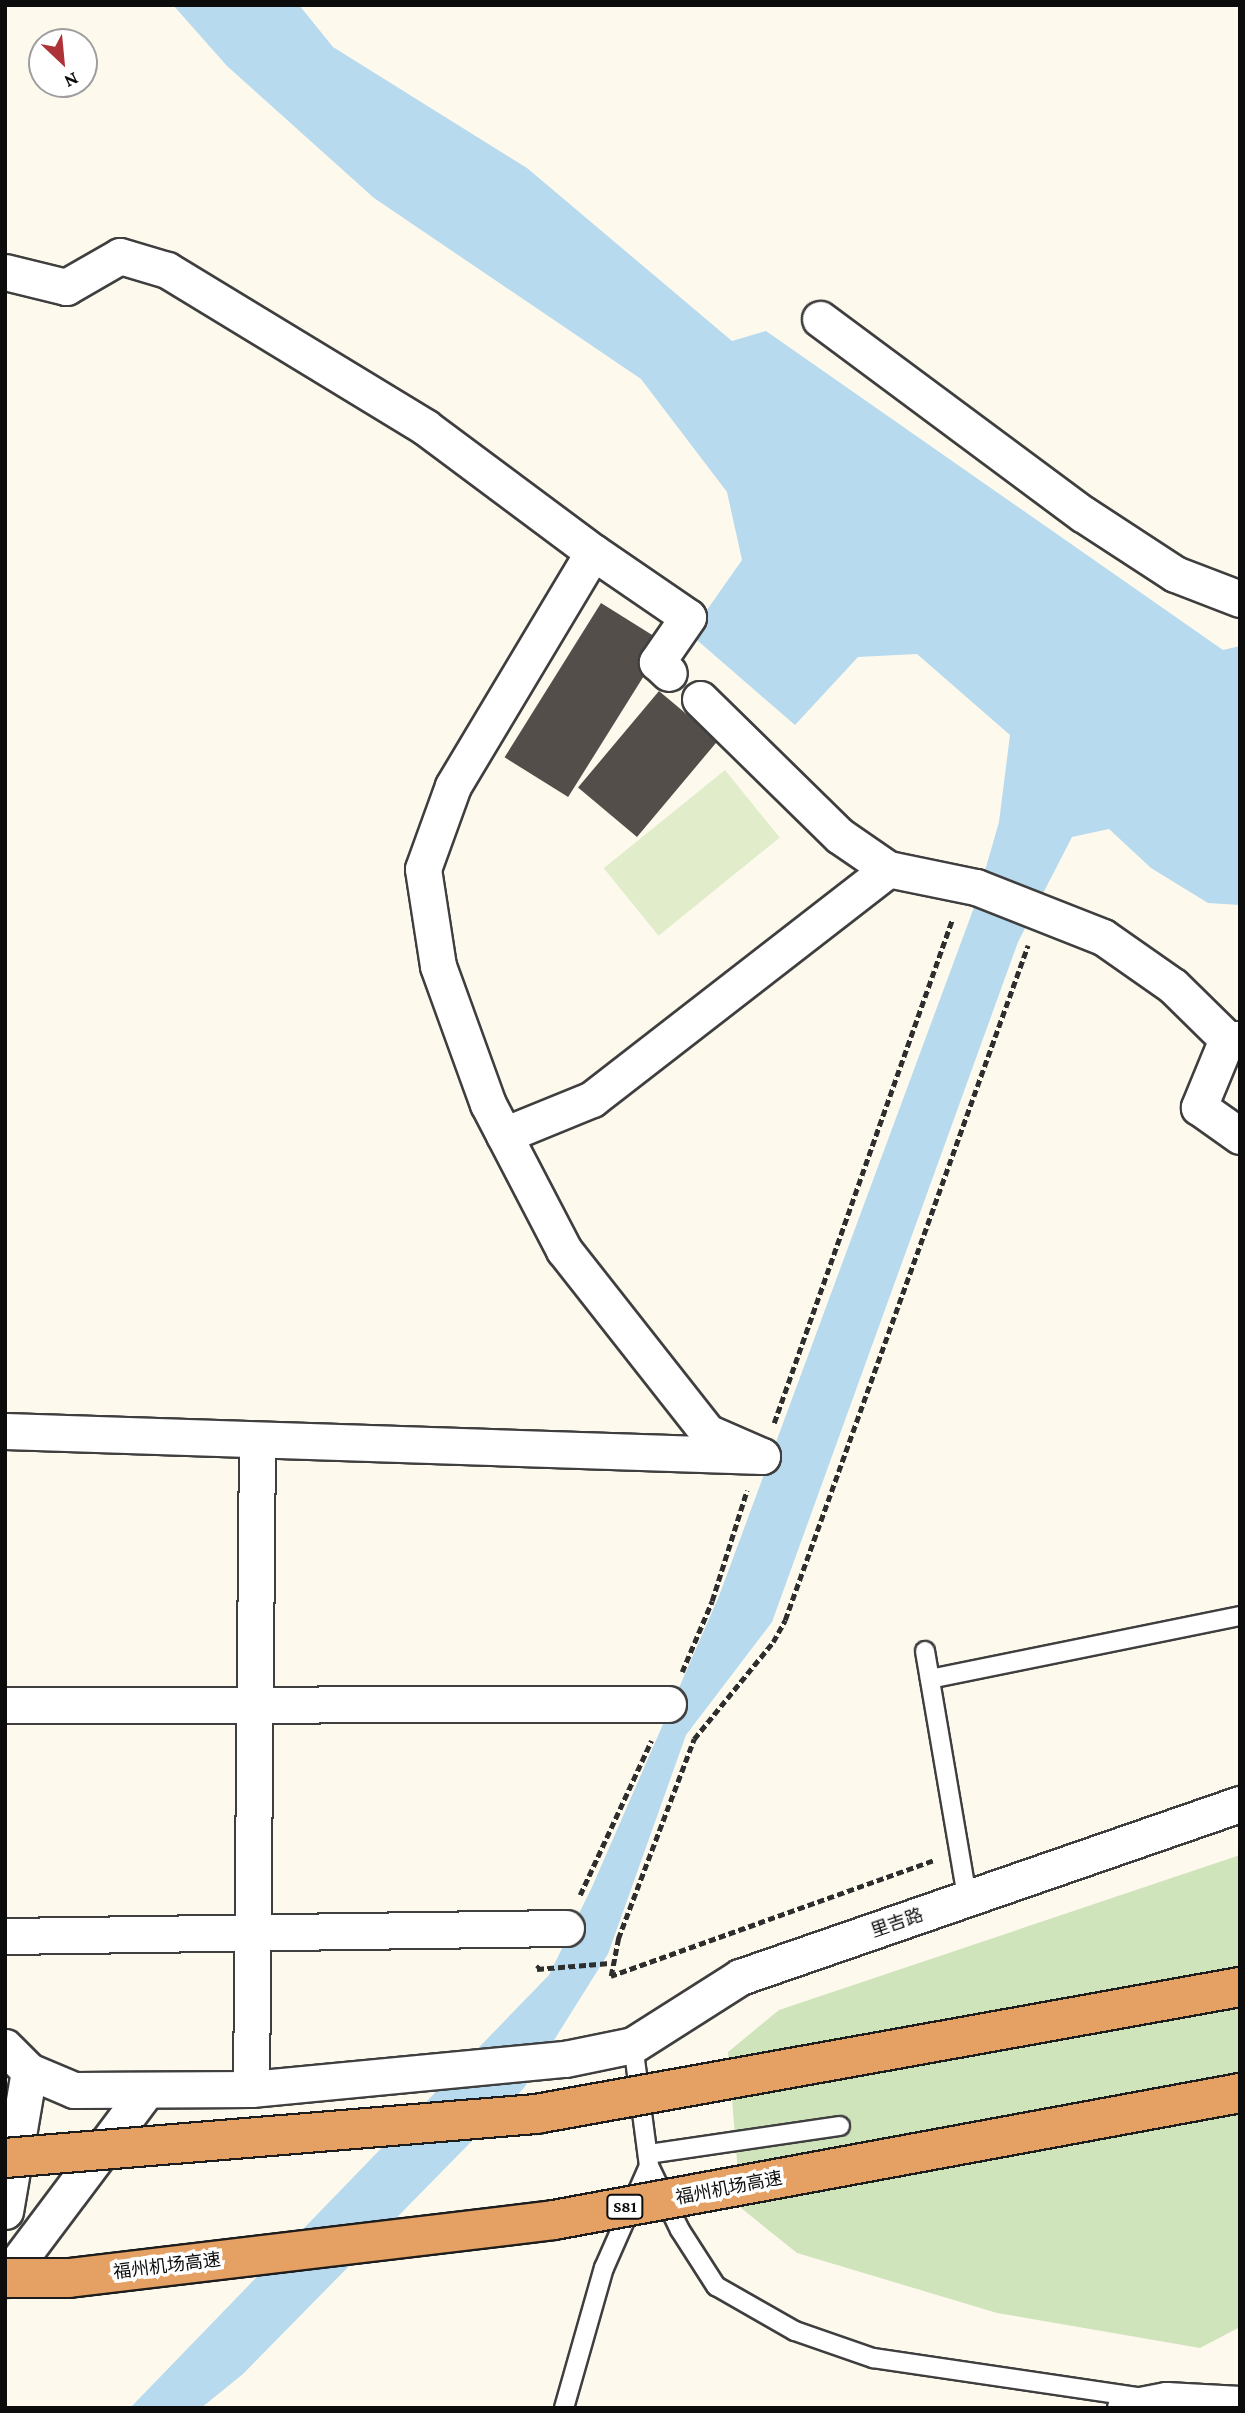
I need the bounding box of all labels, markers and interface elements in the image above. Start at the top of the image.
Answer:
north arrow [28,28,98,98]
text: N [61,68,82,93]
street label: 里吉路 [868,1904,926,1942]
street label: 福州机场高速 [674,2167,784,2209]
road number: S81 [606,2194,644,2220]
street label: 福州机场高速 [112,2249,222,2283]

